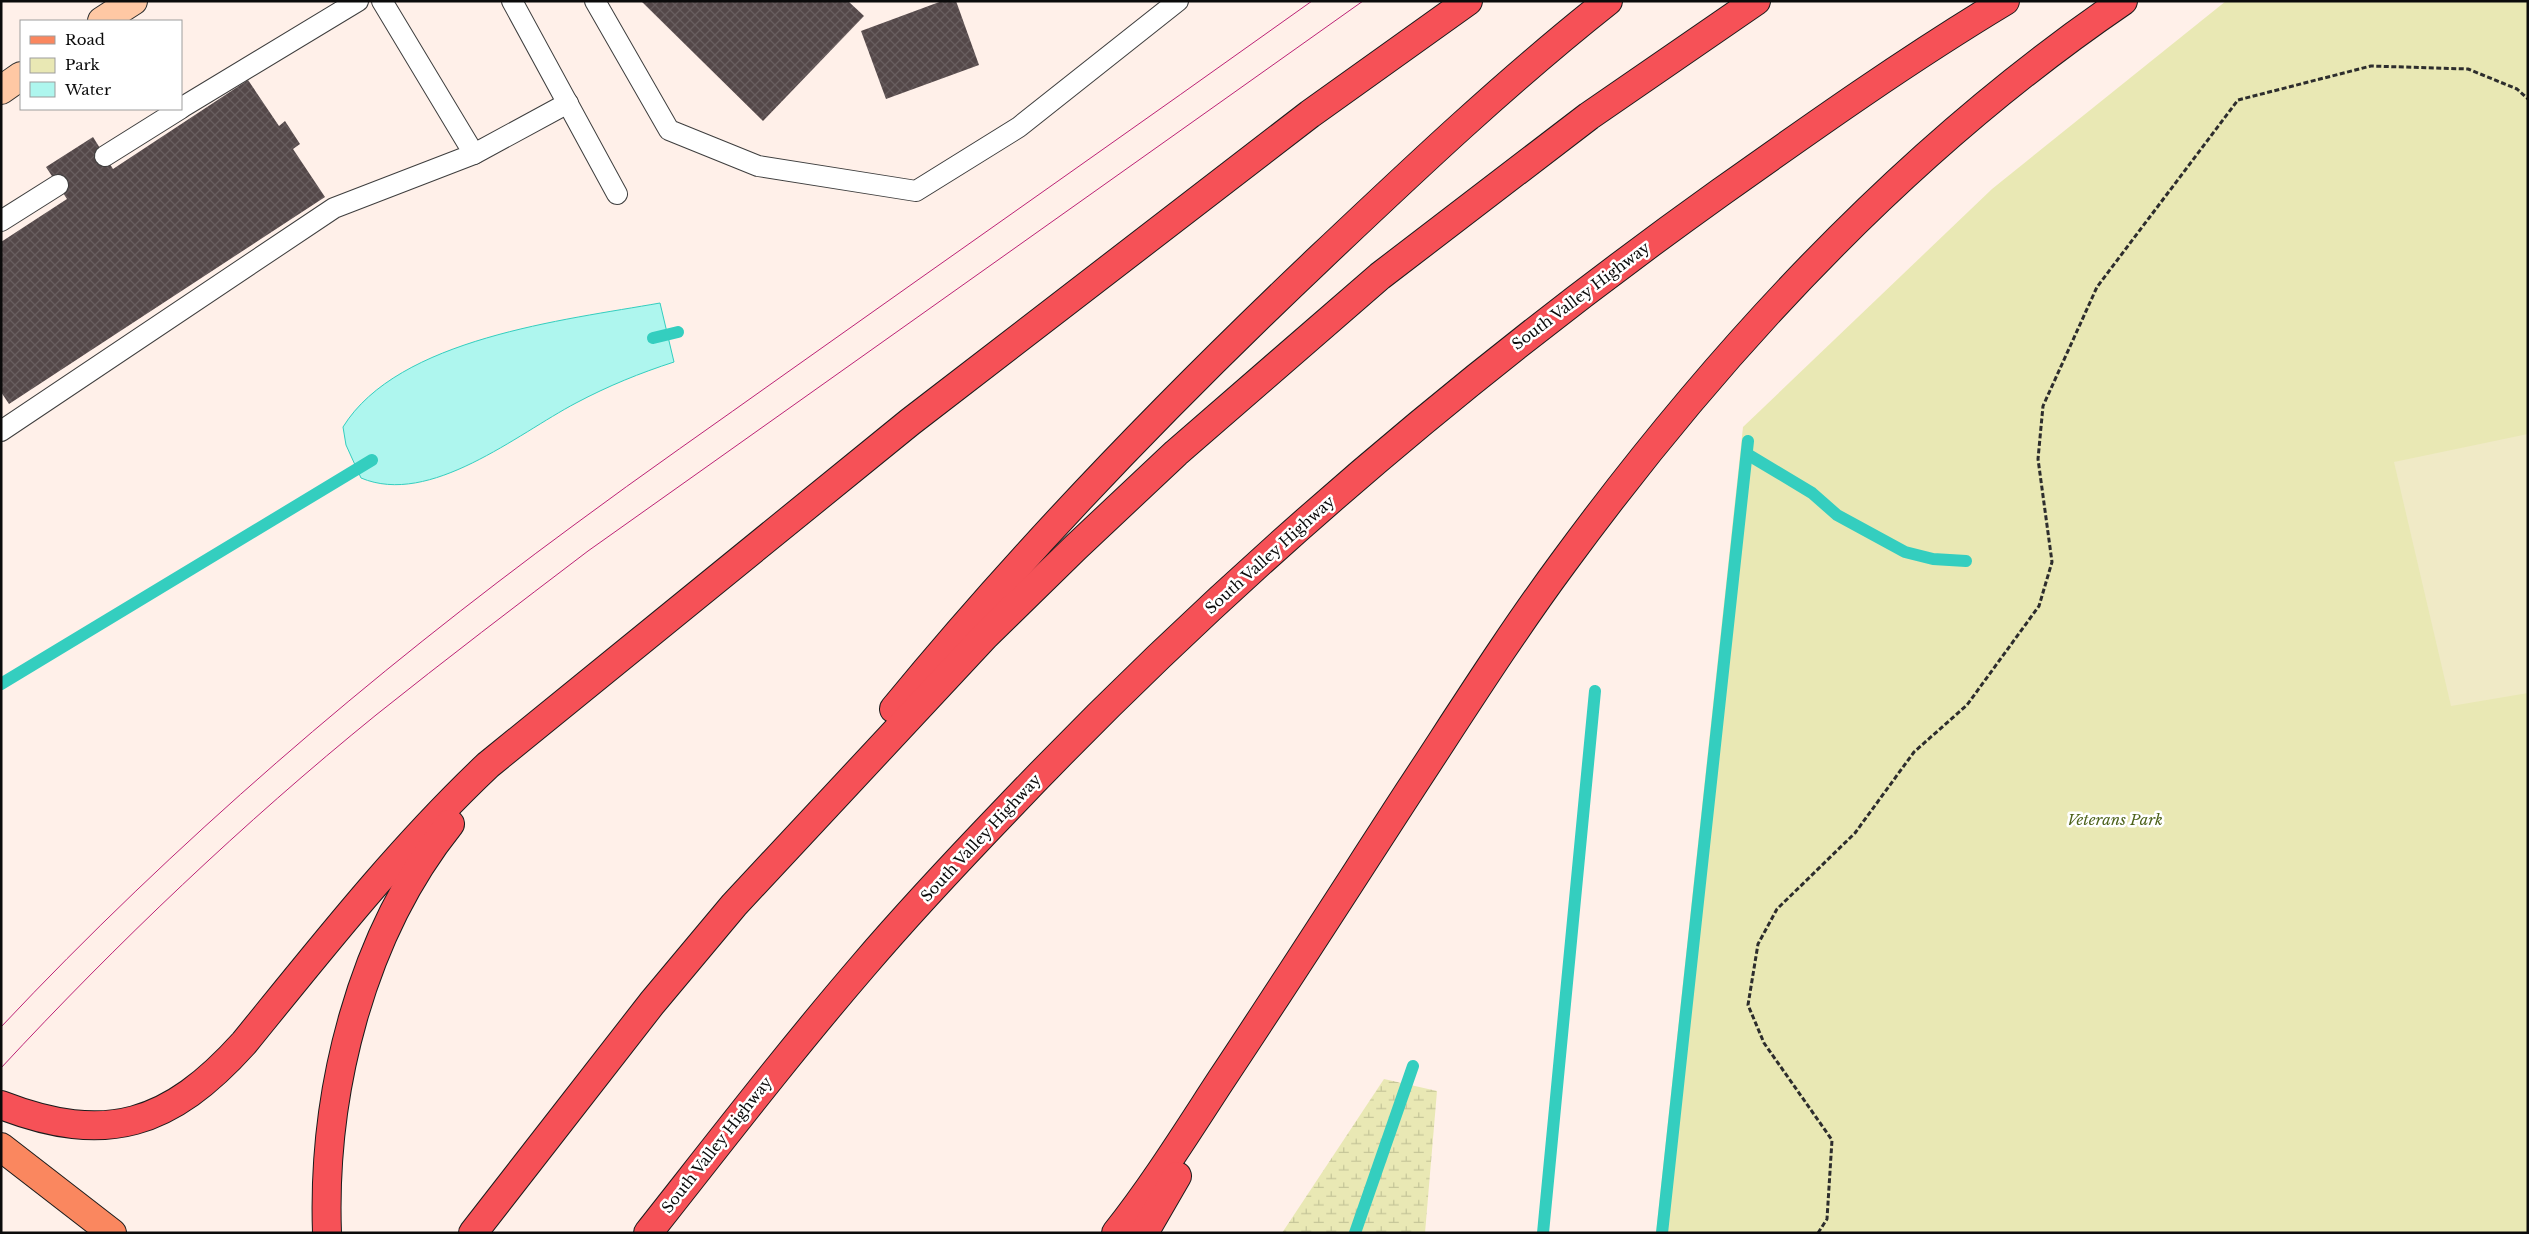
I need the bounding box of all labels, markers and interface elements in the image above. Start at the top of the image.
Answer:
legend [20,20,182,110]
text: Road [65,30,105,49]
text: Park [65,55,101,74]
text: Water [64,80,112,99]
street label: South Valley Highway [1508,237,1654,354]
street label: South Valley Highway [1201,491,1339,618]
street label: South Valley Highway [917,770,1045,905]
park label: Veterans Park [2067,810,2163,829]
street label: South Valley Highway [658,1072,776,1217]

